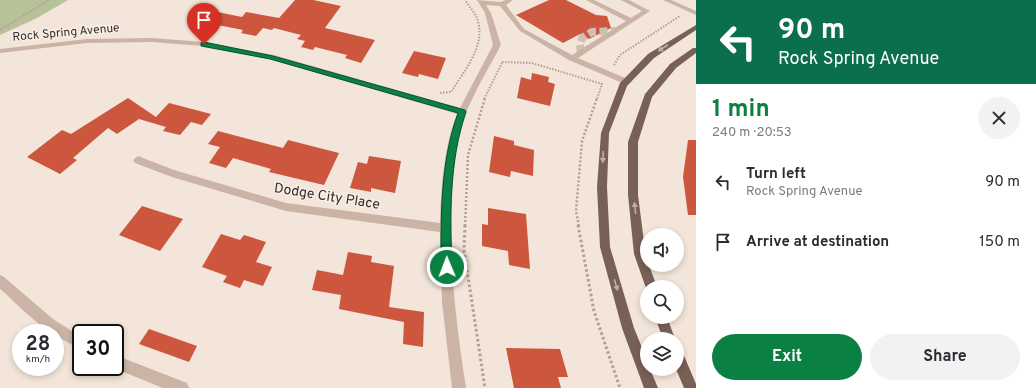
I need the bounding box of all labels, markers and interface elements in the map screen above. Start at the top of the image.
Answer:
pin [187,3,221,44]
icon: arrive [193,9,215,31]
text: 90 m [778,13,845,49]
icon: left [712,16,764,68]
street label: Rock Spring Avenue [12,20,120,46]
one-way arrow [658,44,668,52]
text: Rock Spring Avenue [778,48,939,71]
text: 1 min [712,95,770,125]
button: close [978,97,1020,139]
text: 240 m · 20:53 [712,125,792,141]
one-way arrow [600,151,607,163]
text: Turn left [746,165,806,184]
icon: left [712,171,734,193]
text: 90 m [985,173,1020,192]
street label: Dodge City Place [273,180,381,214]
text: Rock Spring Avenue [746,184,862,200]
one-way arrow [631,202,638,214]
map controls [640,228,684,376]
button: sound [640,228,684,272]
icon: arrive [712,231,734,253]
text: Arrive at destination [746,233,889,252]
text: 150 m [979,233,1020,252]
position arrow [426,246,468,288]
one-way arrow [613,279,619,291]
button: search [640,280,684,324]
speed limit sign: 30 [72,324,124,376]
text: 28 [26,332,50,358]
button: layers [640,332,684,376]
button: Exit [712,334,862,380]
button: Share [870,334,1020,380]
text: km/h [26,353,50,366]

